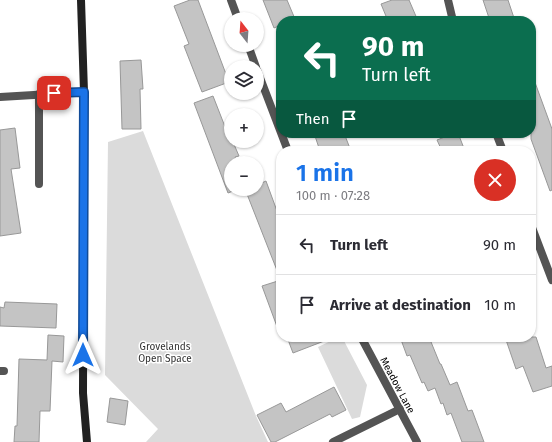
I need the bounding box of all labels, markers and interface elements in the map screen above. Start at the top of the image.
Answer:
north arrow [224,12,264,52]
map controls [224,12,264,196]
text: 90 m [362,30,424,63]
icon: left [296,32,348,84]
button: layers [224,60,264,100]
text: Turn left [362,64,431,86]
pin [37,76,71,110]
icon: arrive [43,82,65,104]
button: + [224,108,264,148]
icon: arrive [338,108,360,130]
text: Then [296,110,330,128]
button: − [224,156,264,196]
text: 1 min [296,159,354,187]
button: close [474,159,516,201]
text: 100 m · 07:28 [296,188,370,203]
icon: left [296,234,318,256]
text: Turn left [330,236,388,254]
text: 90 m [483,236,516,254]
icon: arrive [296,294,318,316]
text: Arrive at destination [330,296,471,314]
text: 10 m [484,296,516,314]
position arrow [62,334,104,376]
park label: Grovelands Open Space [138,341,192,365]
street label: Meadow Lane [377,355,417,416]

